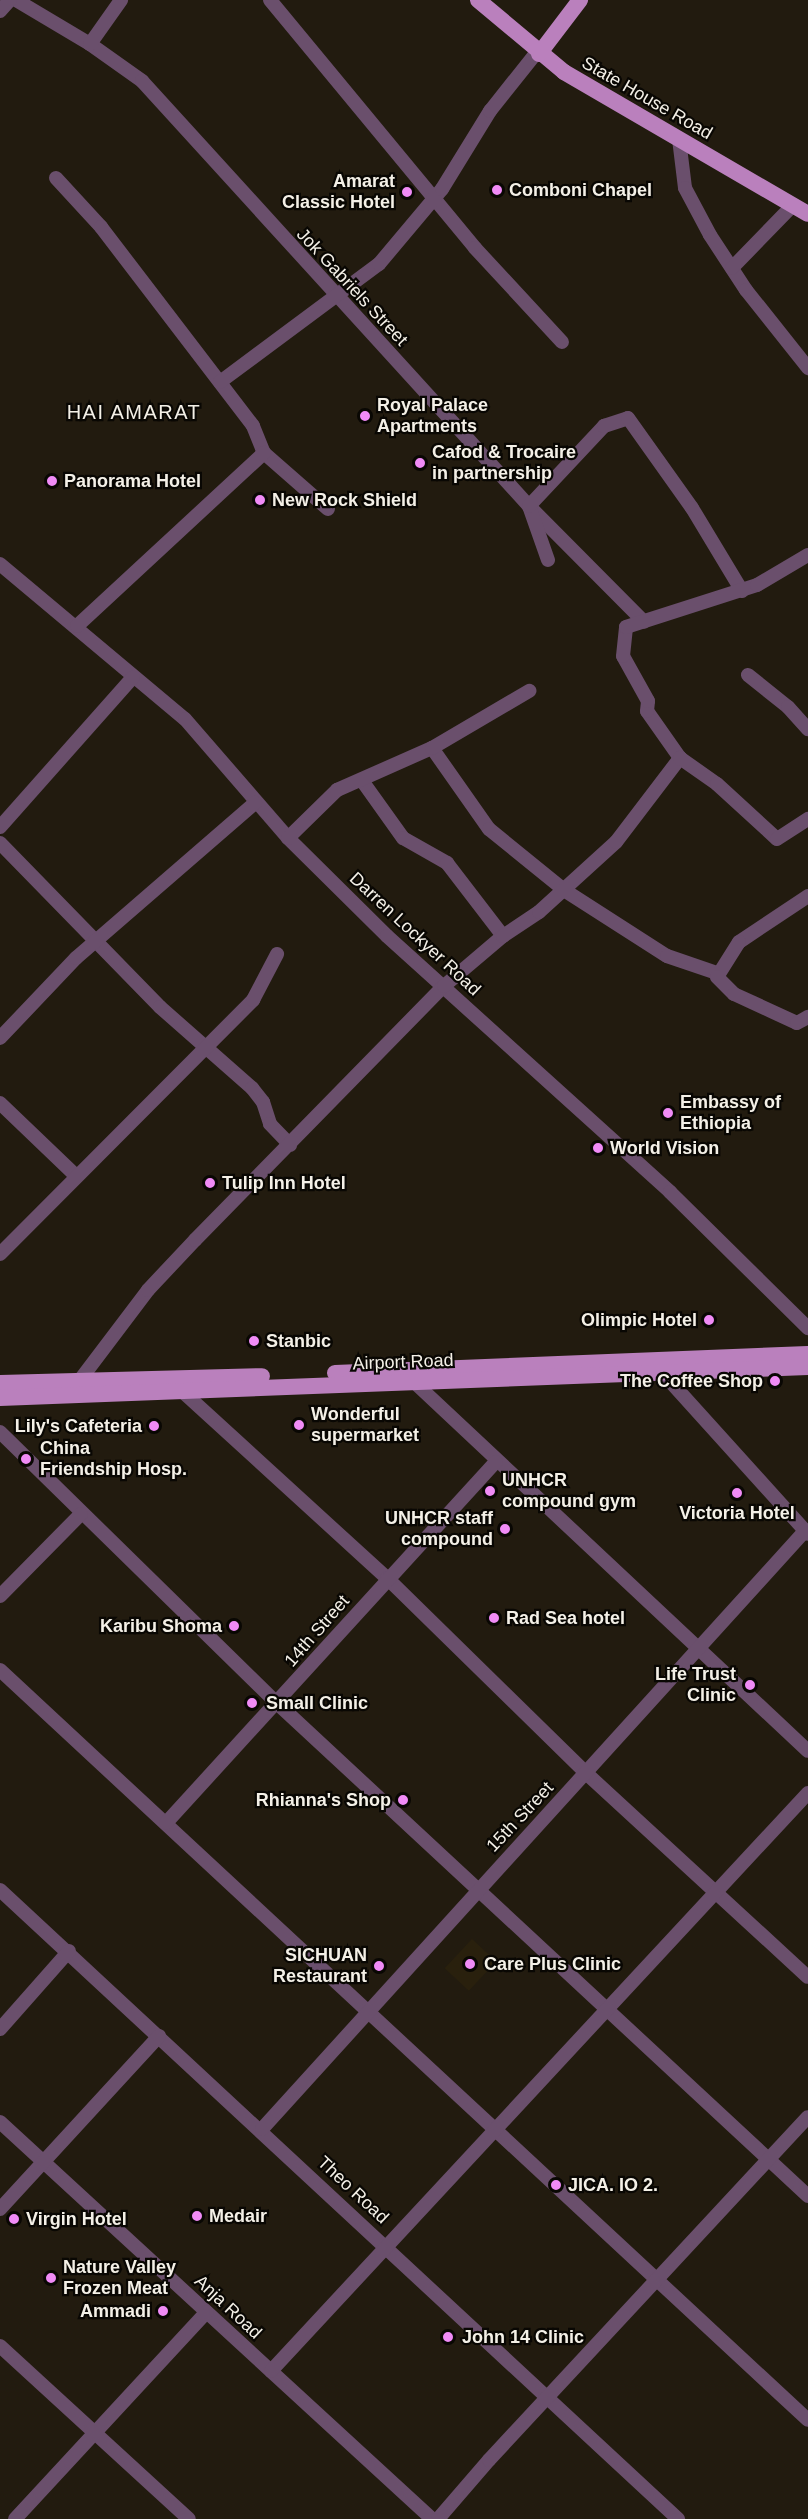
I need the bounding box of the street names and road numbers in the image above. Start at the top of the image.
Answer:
street label: State House Road [578,52,716,144]
street label: Jok Gabriels Street [292,224,412,350]
street label: Darren Lockyer Road [345,868,485,1000]
street label: Airport Road [352,1349,454,1375]
street label: 14th Street [280,1591,354,1671]
street label: 15th Street [482,1777,558,1857]
street label: Theo Road [313,2152,393,2228]
street label: Anja Road [190,2270,266,2344]

